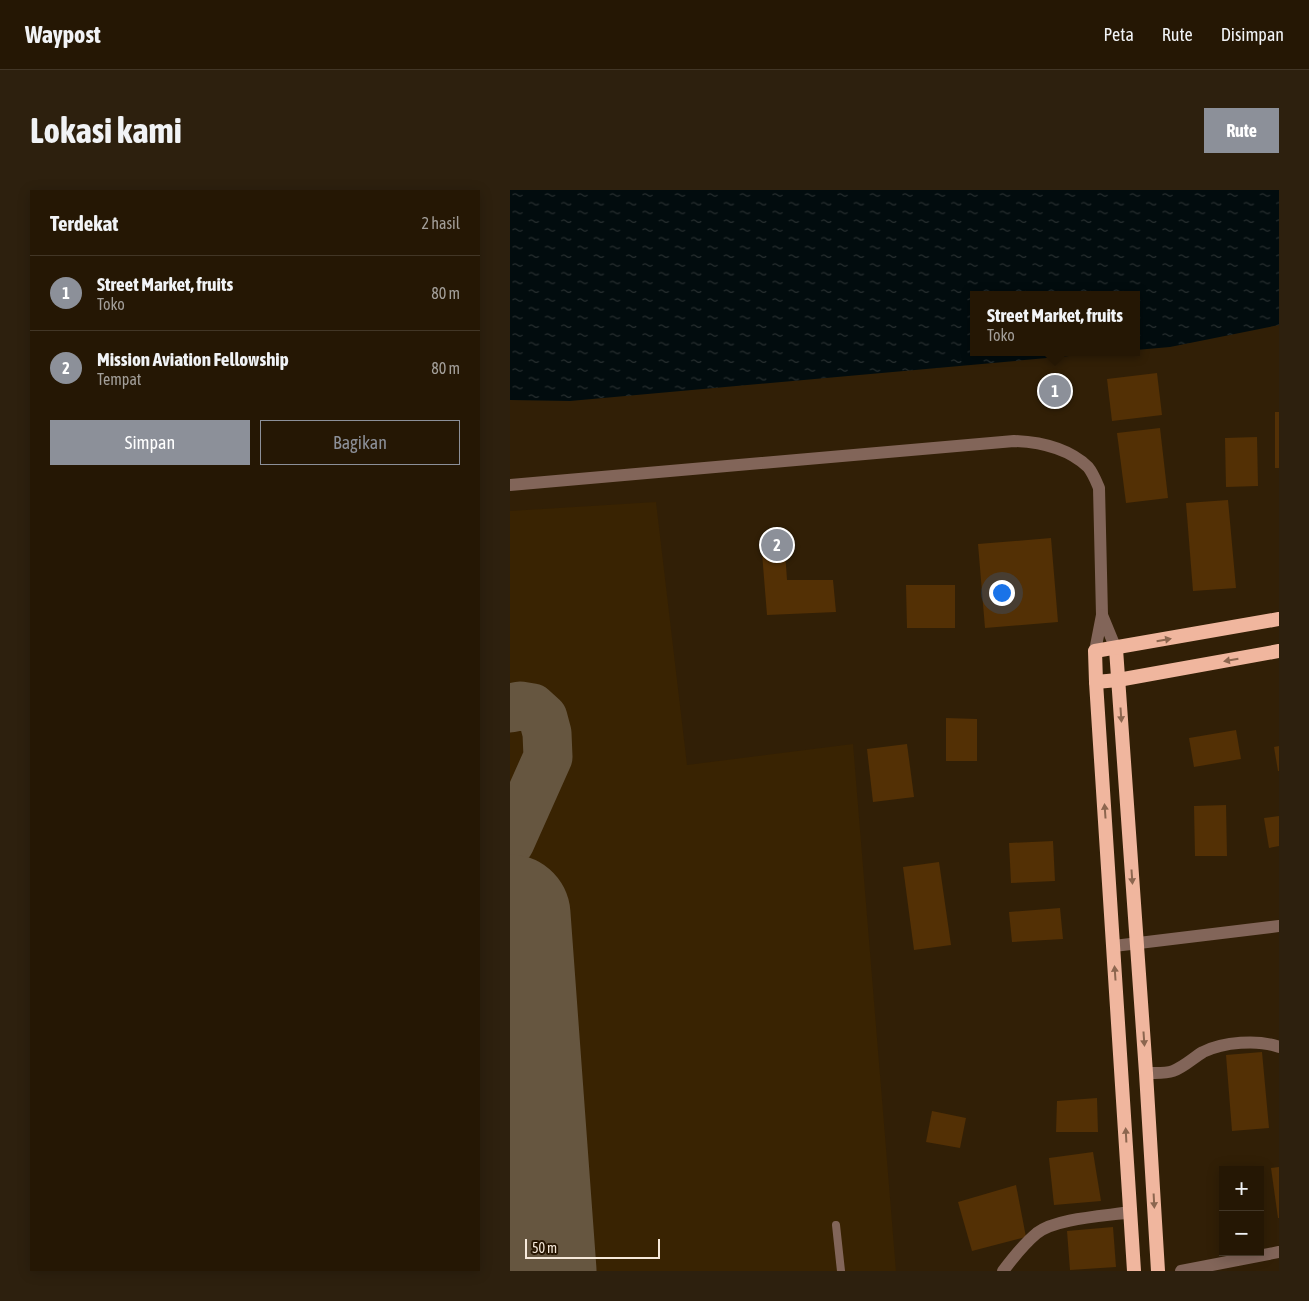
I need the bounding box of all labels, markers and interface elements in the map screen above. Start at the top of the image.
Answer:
text: Waypost [25,21,101,48]
text: Peta [1103,24,1134,45]
text: Rute [1162,24,1193,45]
text: Disimpan [1221,24,1284,45]
button: Rute [1204,108,1279,153]
text: Lokasi kami [30,110,182,150]
text: Terdekat [50,211,118,235]
text: 2 hasil [422,214,460,232]
text: Street Market, fruits [97,273,233,295]
text: 1 [62,284,70,302]
text: 80 m [431,284,460,302]
popup [970,291,1140,356]
text: Toko [97,295,125,313]
text: Street Market, fruits [987,304,1123,326]
text: Toko [987,326,1015,344]
text: Mission Aviation Fellowship [97,348,289,370]
text: 2 [62,359,70,377]
text: 80 m [431,359,460,377]
text: Tempat [97,370,141,388]
pin: 1 [1039,372,1071,410]
button: Simpan [50,420,250,465]
button: Bagikan [260,420,460,465]
pin: 2 [761,526,793,564]
your location [989,580,1015,606]
one-way arrow [1156,635,1172,643]
one-way arrow [1223,656,1239,664]
one-way arrow [1117,707,1125,723]
one-way arrow [1100,802,1108,818]
one-way arrow [1128,869,1136,885]
one-way arrow [1111,965,1119,981]
one-way arrow [1140,1031,1148,1047]
one-way arrow [1122,1127,1130,1143]
map controls [1219,1166,1264,1256]
button: + [1219,1166,1264,1211]
one-way arrow [1150,1193,1158,1209]
button: − [1219,1211,1264,1256]
scale bar [525,1236,660,1259]
text: 50 m [532,1240,557,1256]

